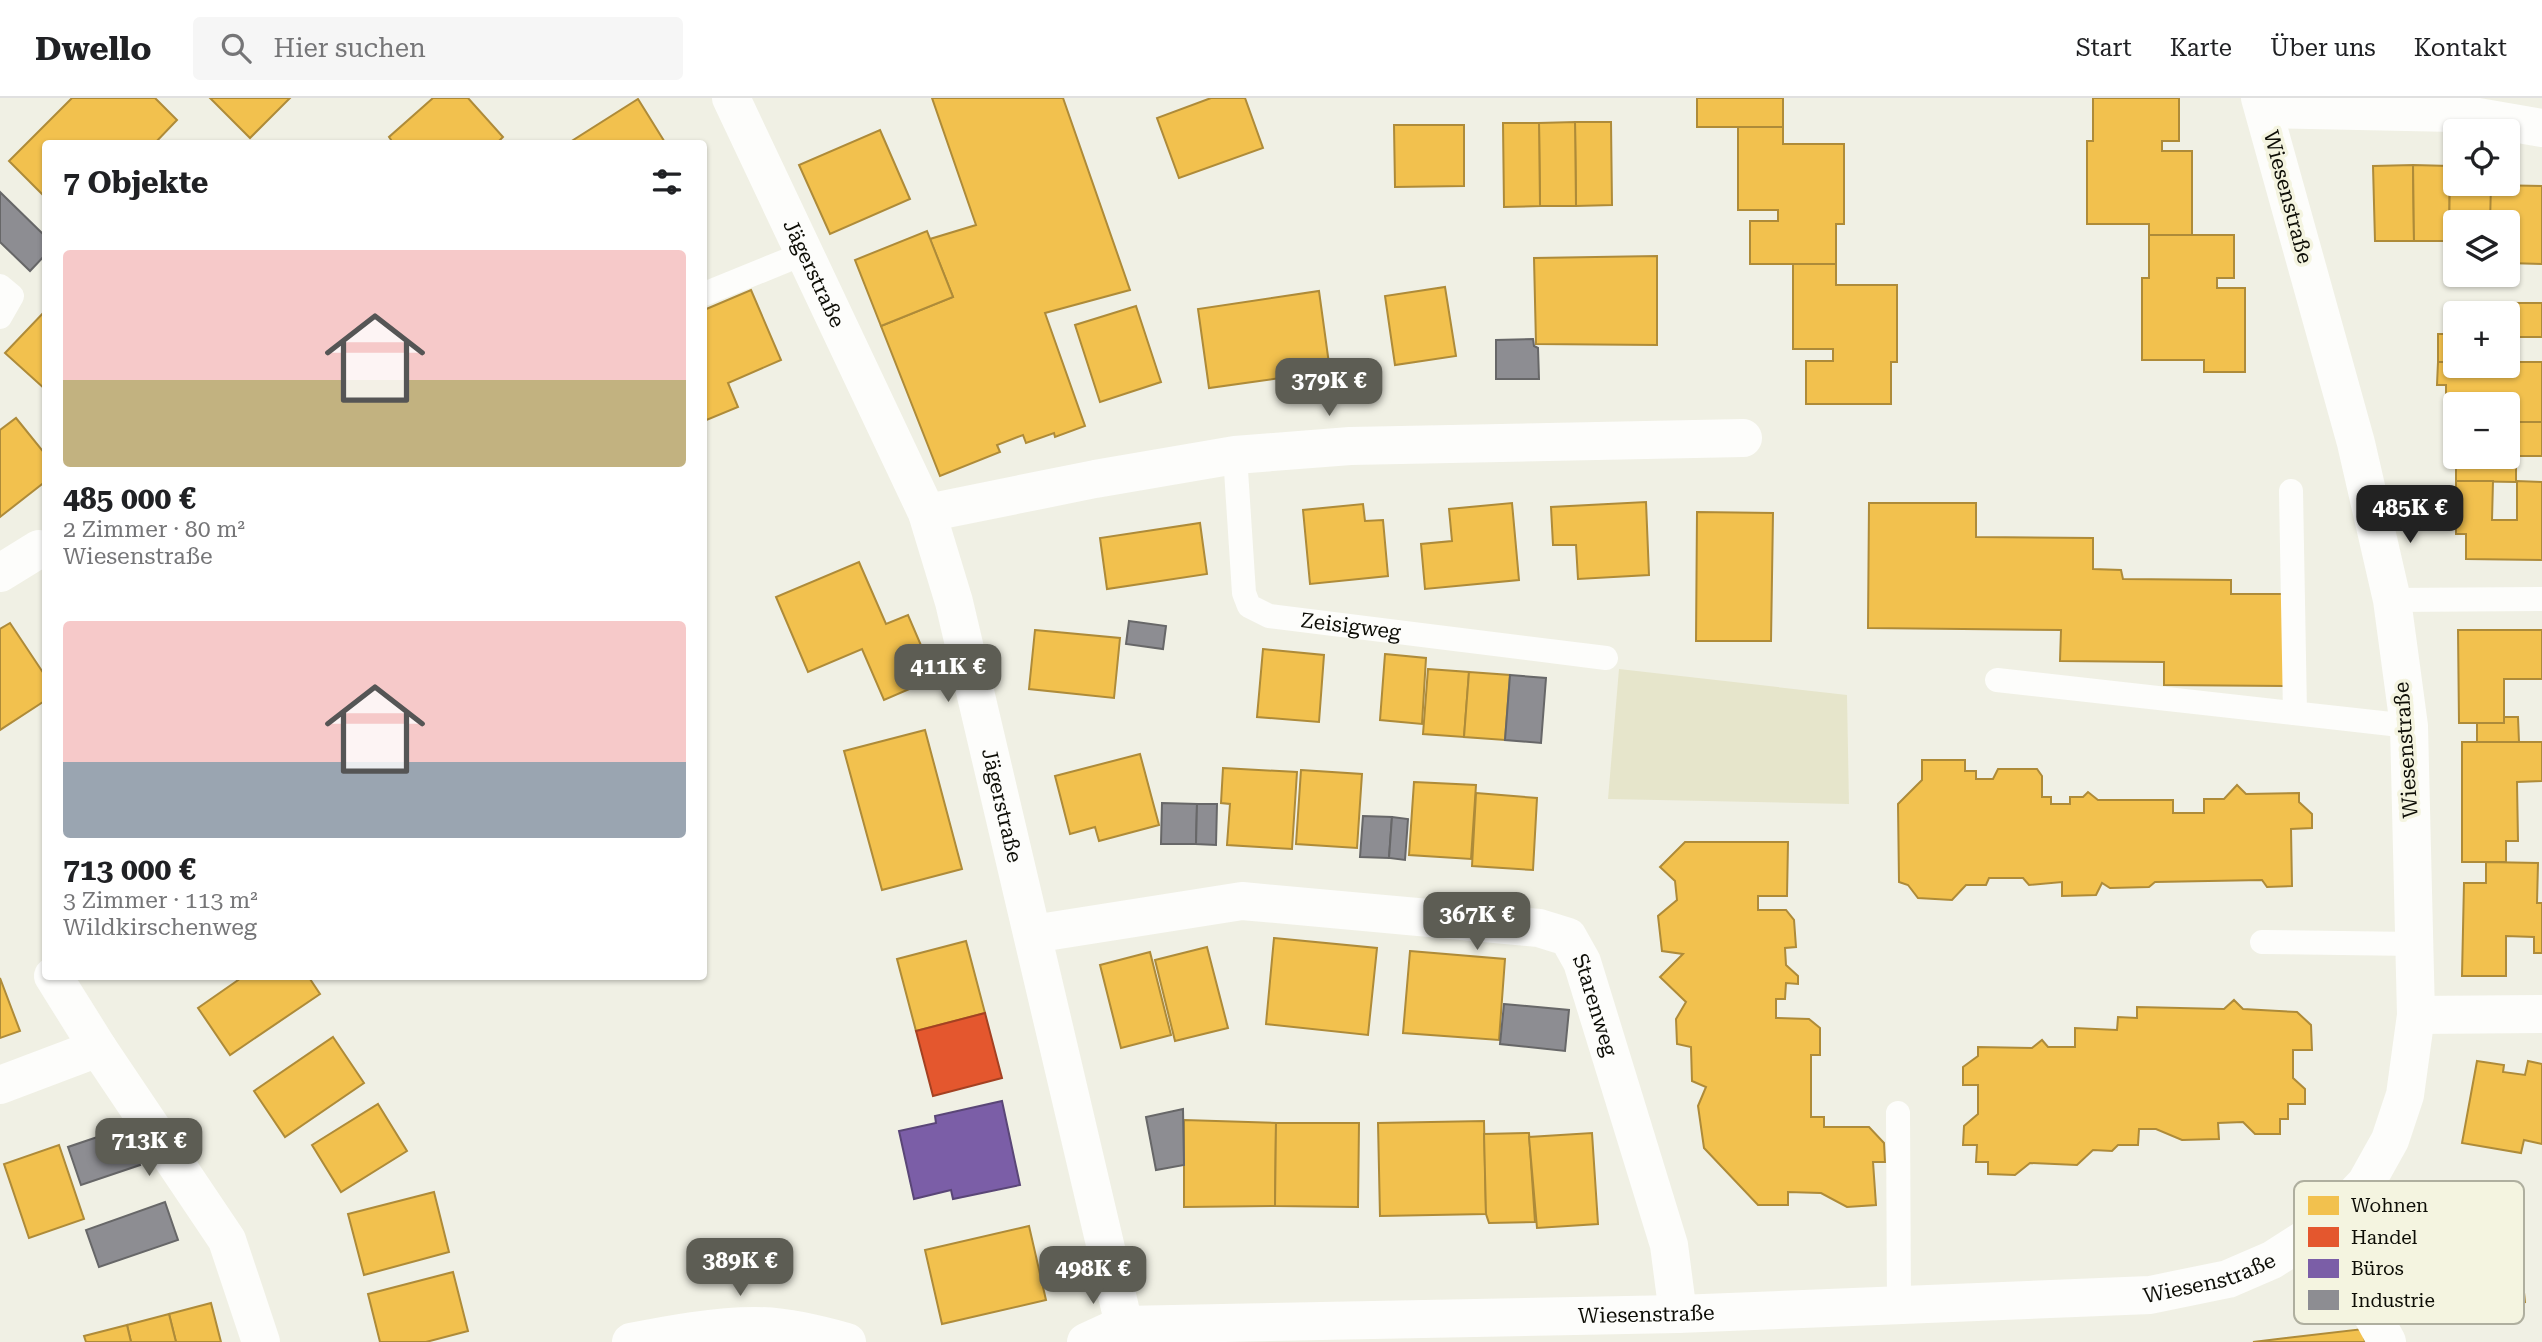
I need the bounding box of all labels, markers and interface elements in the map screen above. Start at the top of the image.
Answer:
search box [193,17,683,80]
text: Dwello [35,29,151,68]
icon: search [217,29,255,67]
text: Hier suchen [273,33,426,63]
text: Start [2076,34,2132,62]
text: Karte [2170,34,2232,62]
text: Über uns [2270,34,2376,62]
text: Kontakt [2414,34,2507,62]
map controls [2443,119,2520,469]
button: locate [2443,119,2520,196]
street label: Wiesenstraße [2259,128,2317,266]
icon: filters [648,163,686,201]
text: 7 Objekte [63,165,208,200]
button: layers [2443,210,2520,287]
street label: Jägerstraße [778,216,850,331]
icon: home [312,295,438,421]
button: + [2443,301,2520,378]
pin: 379K € [1272,358,1386,418]
text: 379K € [1291,367,1367,394]
button: − [2443,392,2520,469]
text: 485 000 € [63,481,196,516]
pin: 485K € [2353,486,2467,545]
text: 485K € [2372,494,2448,521]
text: 2 Zimmer · 80 m² [63,516,245,543]
text: Wiesenstraße [63,543,213,570]
street label: Zeisigweg [1299,608,1402,644]
pin: 411K € [891,644,1005,704]
text: 411K € [910,653,986,680]
icon: home [312,666,438,792]
street label: Wiesenstraße [2389,681,2423,819]
street label: Jägerstraße [977,746,1027,865]
text: 713 000 € [63,852,196,887]
text: 3 Zimmer · 113 m² [63,887,258,914]
pin: 367K € [1420,892,1534,952]
text: 367K € [1439,901,1515,928]
text: Wildkirschenweg [63,914,257,941]
street label: Starenweg [1568,949,1622,1059]
pin: 713K € [92,1118,206,1178]
text: 713K € [111,1127,187,1154]
legend [2294,1181,2524,1324]
text: Wohnen [2351,1194,2428,1217]
text: Handel [2351,1226,2418,1249]
pin: 389K € [683,1238,797,1298]
pin: 498K € [1036,1246,1150,1306]
text: 389K € [702,1247,778,1274]
street label: Wiesenstraße [2141,1248,2279,1308]
text: 498K € [1055,1255,1131,1282]
text: Büros [2351,1257,2404,1280]
text: Industrie [2351,1289,2435,1312]
street label: Wiesenstraße [1578,1301,1715,1328]

